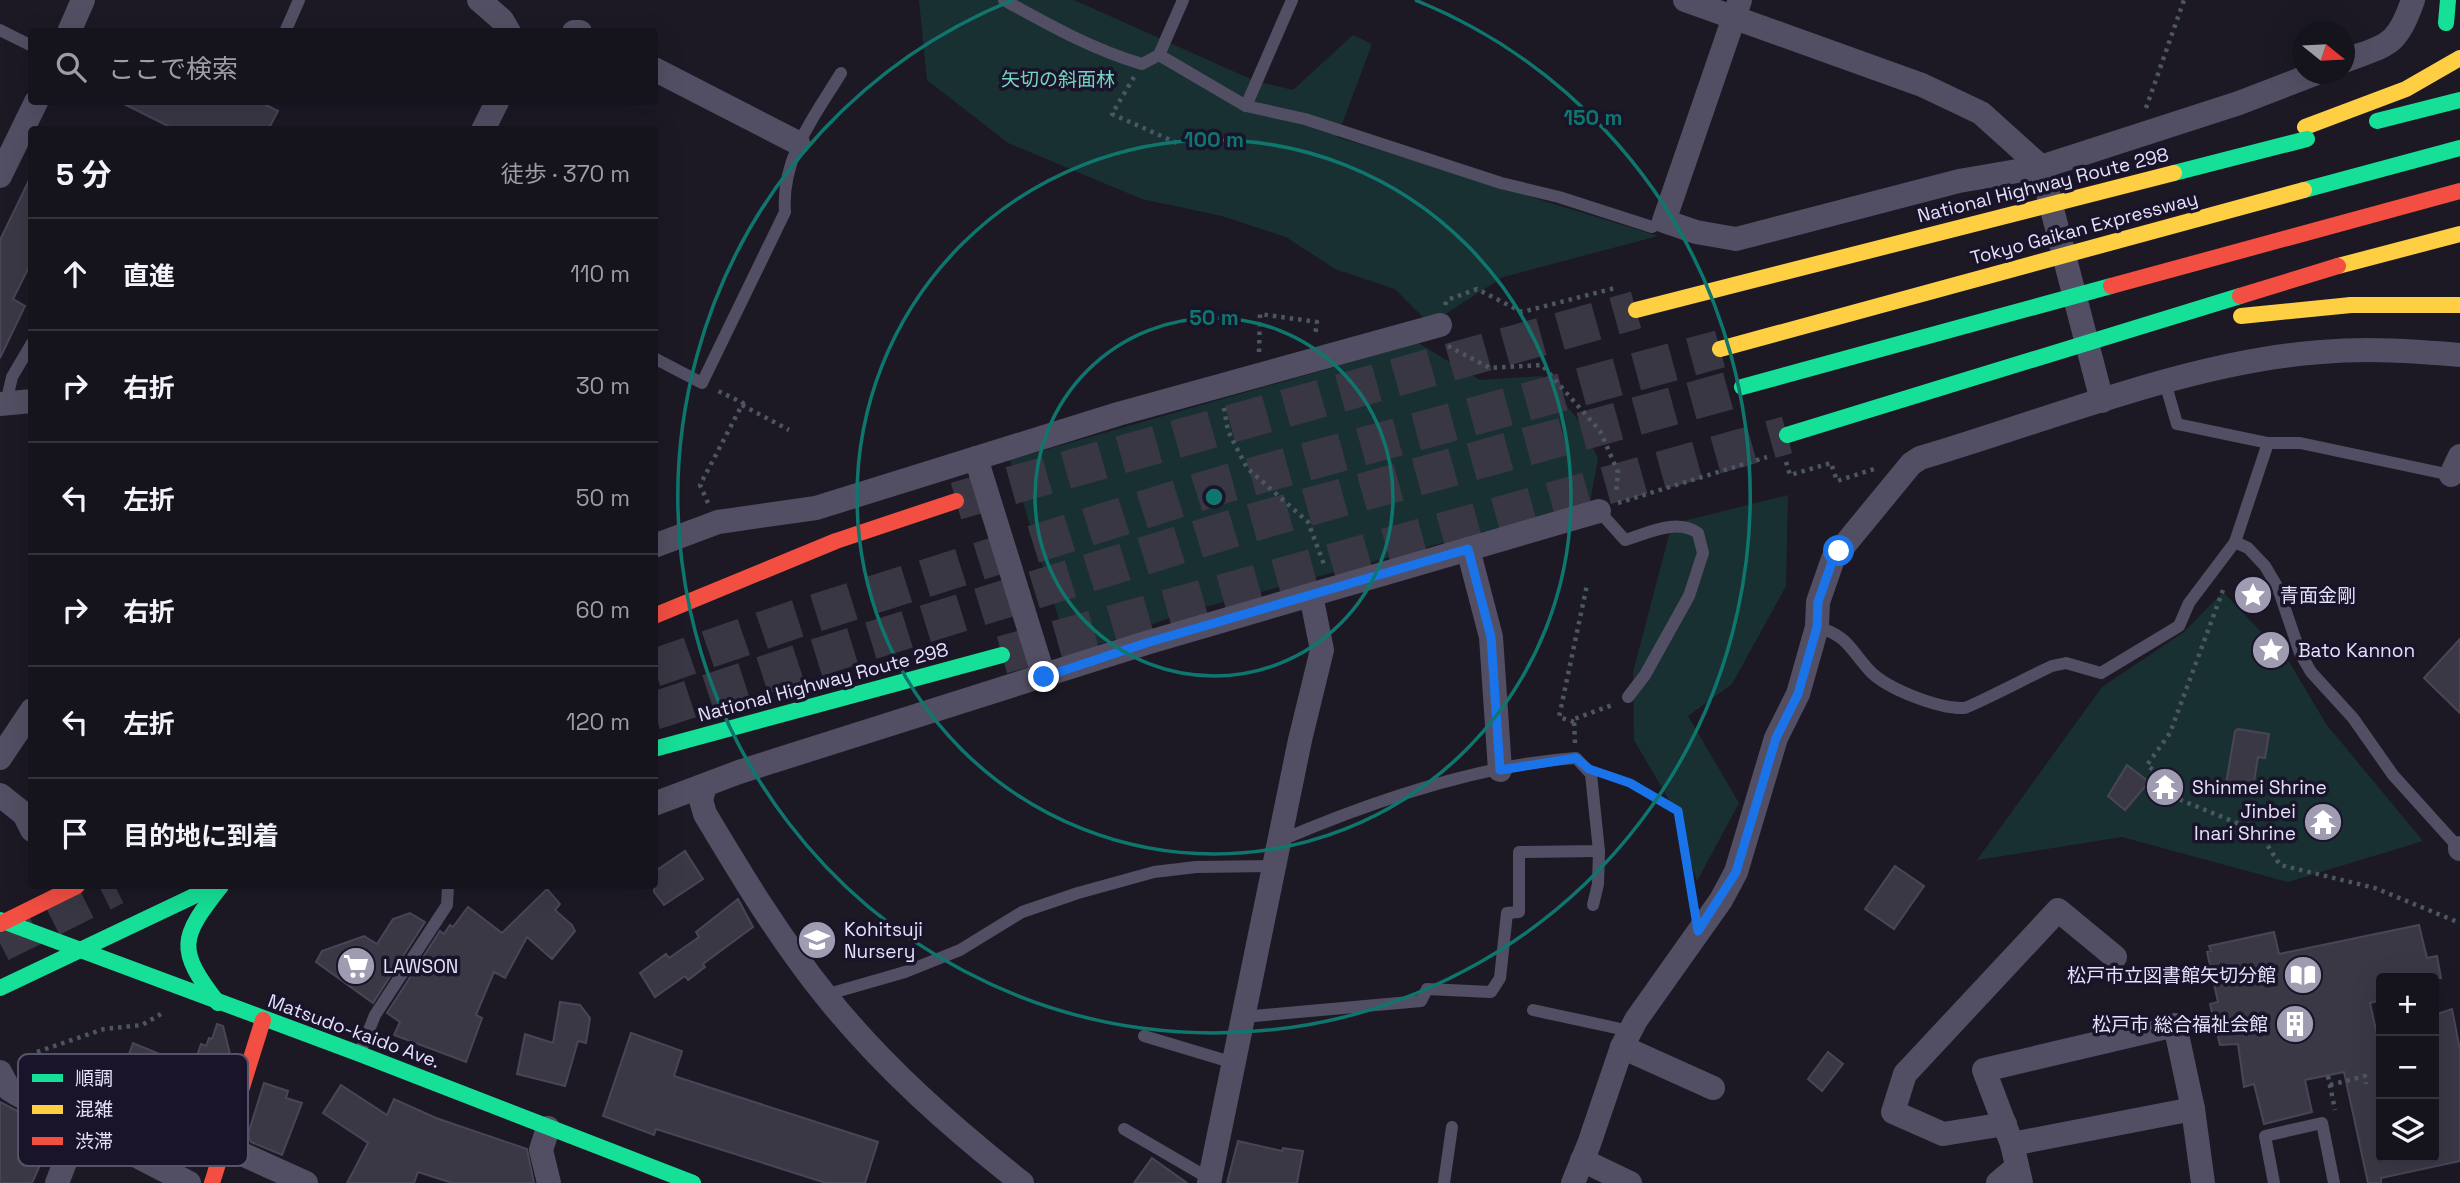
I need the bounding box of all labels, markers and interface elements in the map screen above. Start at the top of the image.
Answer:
north arrow [2292,21,2355,84]
search box [28,28,658,105]
icon: search [52,48,90,86]
text: ここで検索 [108,52,238,86]
park label: 矢切の斜面林 [1001,67,1115,92]
text: 150 m [1564,104,1622,131]
text: 100 m [1184,126,1244,153]
street label: National Highway Route 298 [1915,142,2171,228]
text: 5 分 [56,155,112,194]
text: 徒歩 · 370 m [501,159,630,189]
street label: Tokyo Gaikan Expressway [1967,186,2201,270]
icon: ahead [56,255,94,293]
text: 直進 [123,259,175,293]
text: 110 m [570,259,630,289]
text: 50 m [1189,304,1239,331]
icon: right [56,367,94,405]
text: 右折 [123,371,175,405]
text: 30 m [576,371,630,401]
icon: left [56,479,94,517]
text: 左折 [123,483,175,517]
text: 50 m [576,483,630,513]
centre of rings [1202,485,1226,509]
route start [1823,535,1854,566]
place icon: 青面金剛 [2232,574,2274,616]
place label: 青面金剛 [2280,583,2356,608]
icon: right [56,591,94,629]
text: 右折 [123,595,175,629]
text: 60 m [575,595,630,625]
place icon: Bato Kannon [2250,629,2292,671]
street label: National Highway Route 298 [695,637,951,727]
place label: Bato Kannon [2298,638,2415,663]
route end [1028,661,1059,692]
icon: left [56,703,94,741]
text: 左折 [123,707,175,741]
text: 120 m [566,707,630,737]
temple icon: Shinmei Shrine [2144,766,2186,808]
place label: Shinmei Shrine [2192,775,2327,800]
place label: Jinbei Inari Shrine [2194,799,2296,846]
temple icon: Jinbei Inari Shrine [2302,801,2344,843]
icon: arrive [56,815,94,853]
text: 目的地に到着 [123,819,279,853]
place label: Kohitsuji Nursery [844,917,923,964]
school or university icon: Kohitsuji Nursery [796,919,838,961]
supermarket icon: LAWSON [335,945,377,987]
place label: LAWSON [383,954,458,979]
library icon: 松戸市立図書館矢切分館 [2282,954,2324,996]
place label: 松戸市立図書館矢切分館 [2067,963,2276,988]
map controls [2376,973,2439,1162]
button: + [2376,973,2439,1036]
street label: Matsudo-kaido Ave. [265,988,443,1074]
building icon: 松戸市 総合福祉会館 [2274,1003,2316,1045]
place label: 松戸市 総合福祉会館 [2092,1012,2268,1037]
button: − [2376,1036,2439,1099]
legend [18,1054,248,1166]
text: 順調 [75,1066,113,1091]
text: 混雑 [75,1097,113,1122]
button: layers [2376,1099,2439,1162]
text: 渋滞 [75,1129,113,1154]

